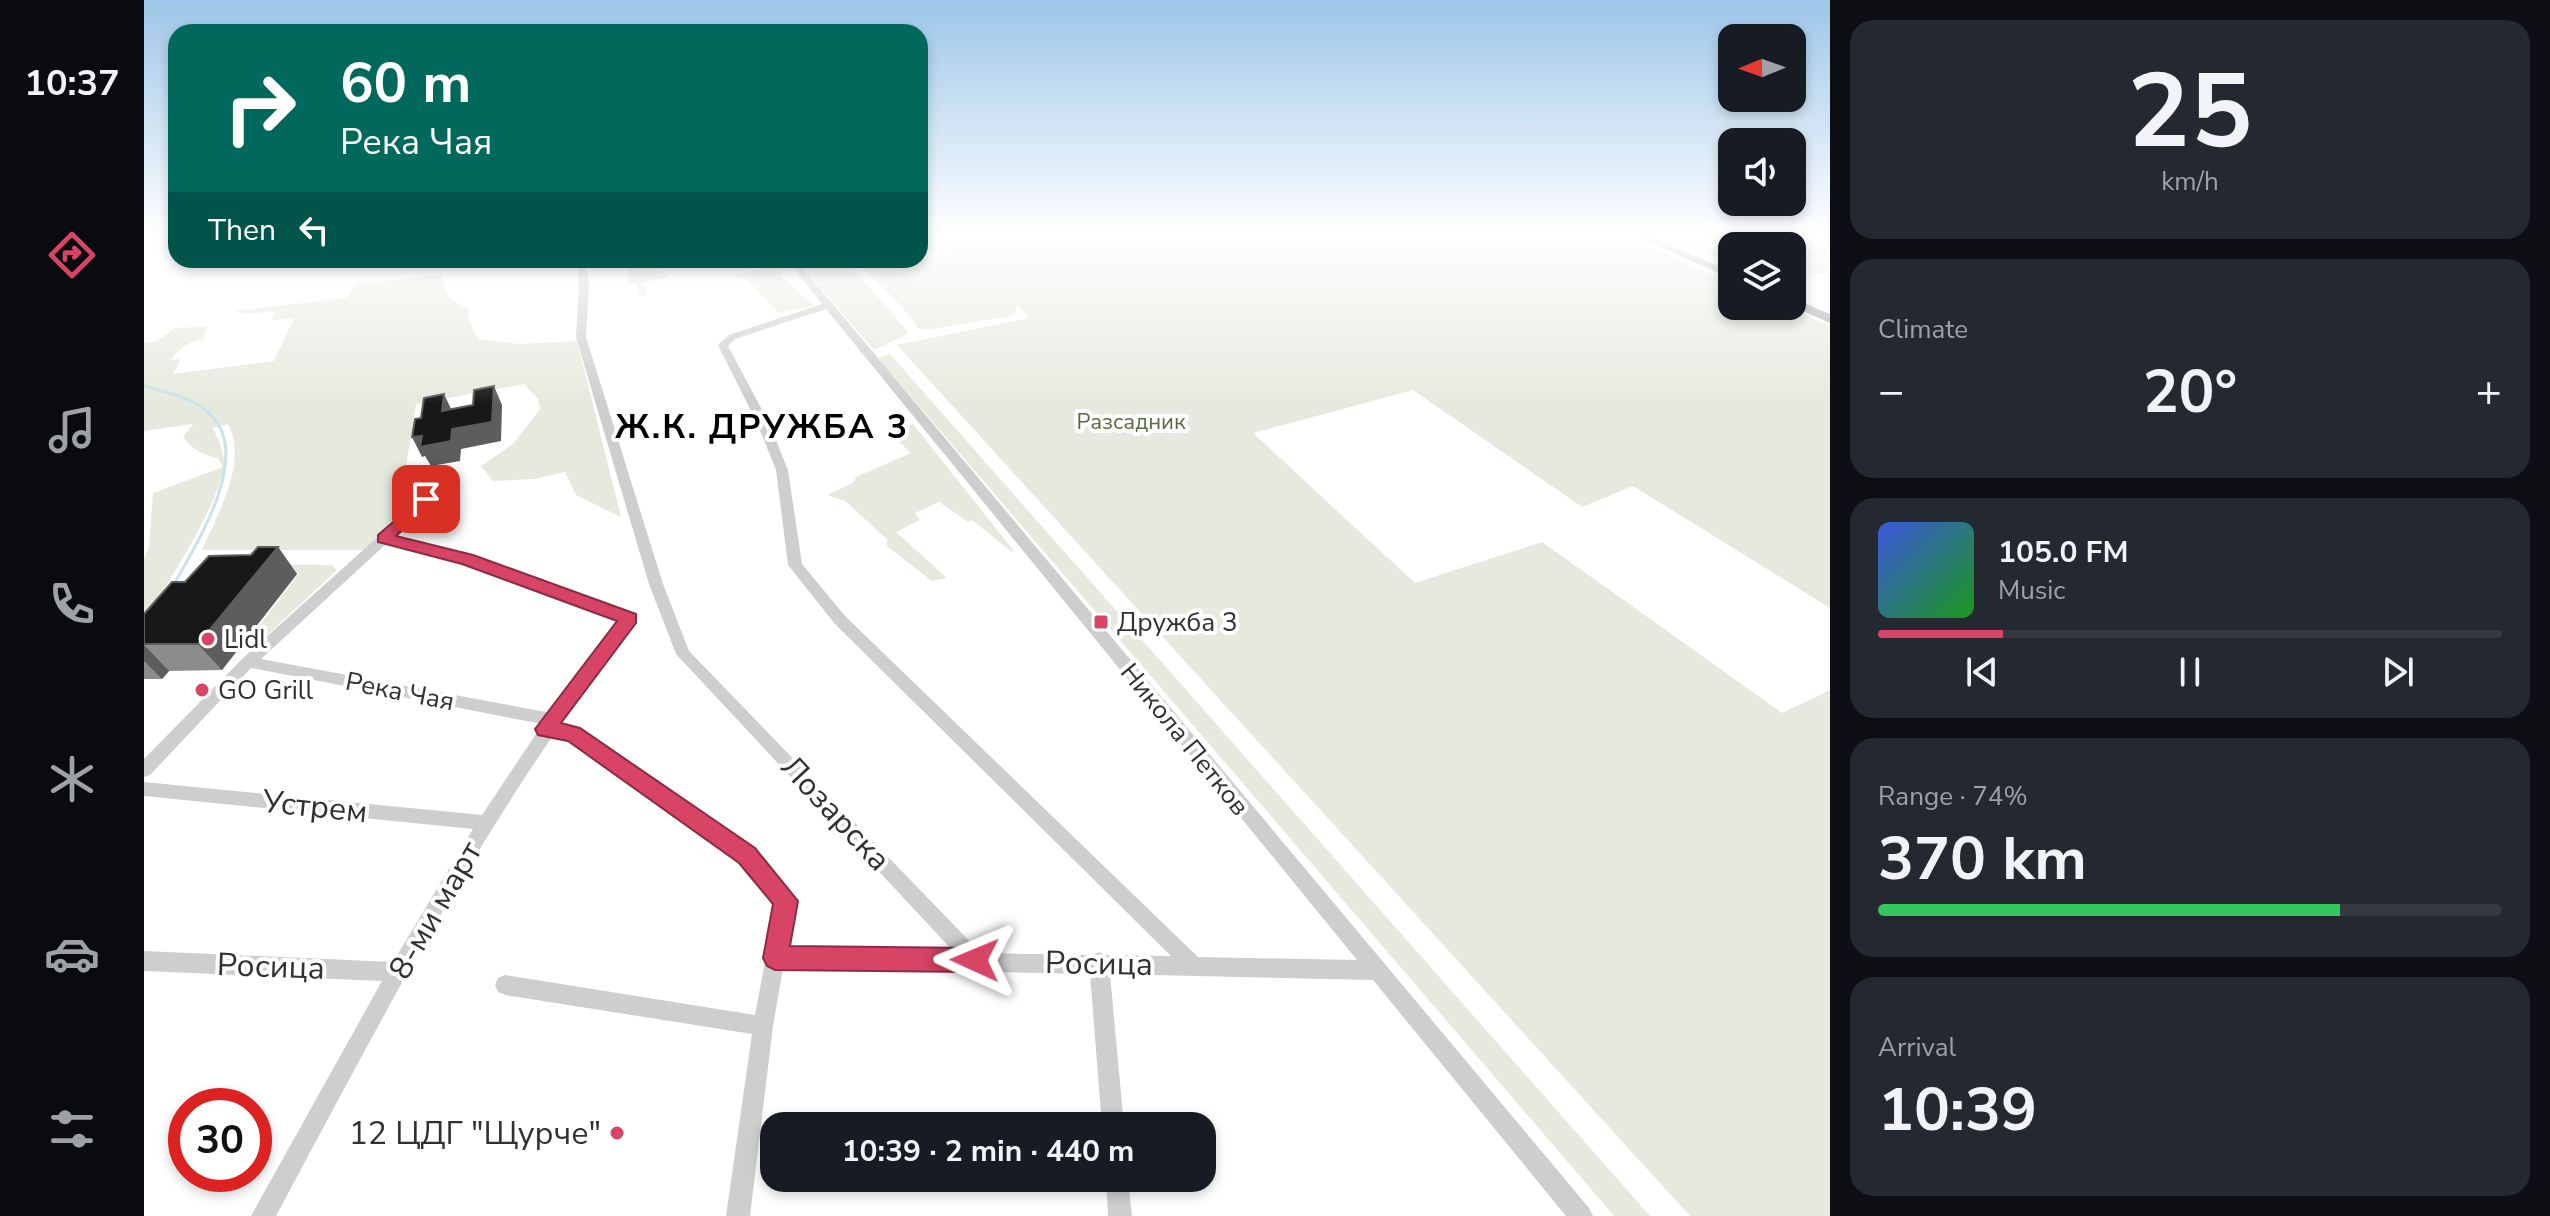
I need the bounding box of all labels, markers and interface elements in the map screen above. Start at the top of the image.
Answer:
north arrow [1718,24,1806,112]
map controls [1718,24,1806,320]
text: 25 [2128,41,2252,183]
text: 60 m [340,45,471,122]
icon: right [208,56,312,160]
text: 10:37 [24,59,120,108]
text: Река Чая [340,118,492,167]
button: sound [1718,128,1806,216]
text: km/h [2161,164,2219,199]
icon: left [292,208,336,252]
text: Then [208,210,276,251]
icon: directions [44,227,100,283]
button: layers [1718,232,1806,320]
text: Climate [1878,312,1968,347]
text: 20° [2143,351,2237,433]
text: − [1878,362,1904,422]
text: + [2476,362,2502,422]
icon: music [44,402,100,458]
district label: Ж.К. ДРУЖБА 3 [615,404,909,450]
park label: Разсадник [1076,407,1186,437]
pin [392,465,460,533]
icon: arrive [404,477,448,521]
text: 105.0 FM [1998,532,2128,573]
text: Music [1998,573,2065,608]
icon: phone [44,576,100,632]
place label: Дружба 3 [1117,605,1238,640]
marker: Дружба 3 [1092,613,1110,631]
place label: Lidl [224,622,267,657]
marker: Lidl [199,630,217,648]
icon: previous [1960,650,2004,694]
icon: pause [2168,650,2212,694]
icon: next [2376,650,2420,694]
street label: Никола Петков [1112,656,1257,823]
street label: Река Чая [343,664,457,719]
place label: GO Grill [218,673,313,708]
marker: GO Grill [193,681,211,699]
street label: Лозарска [771,746,900,880]
icon: climate [44,751,100,807]
text: Range · 74% [1878,779,2028,814]
street label: Устрем [259,780,370,833]
text: 370 km [1878,818,2087,900]
street label: 8-ми март [379,833,493,987]
position arrow [933,918,1017,1002]
icon: car [44,926,100,982]
street label: Росица [1045,941,1153,986]
street label: Росица [216,943,326,990]
text: Arrival [1878,1030,1956,1065]
text: 10:39 [1878,1069,2037,1151]
speed limit sign: 30 [168,1088,272,1192]
icon: filters [44,1101,100,1157]
place label: 12 ЦДГ "Щурче" [349,1112,601,1155]
marker: 12 ЦДГ "Щурче" [608,1124,626,1142]
text: 10:39 · 2 min · 440 m [842,1131,1134,1172]

